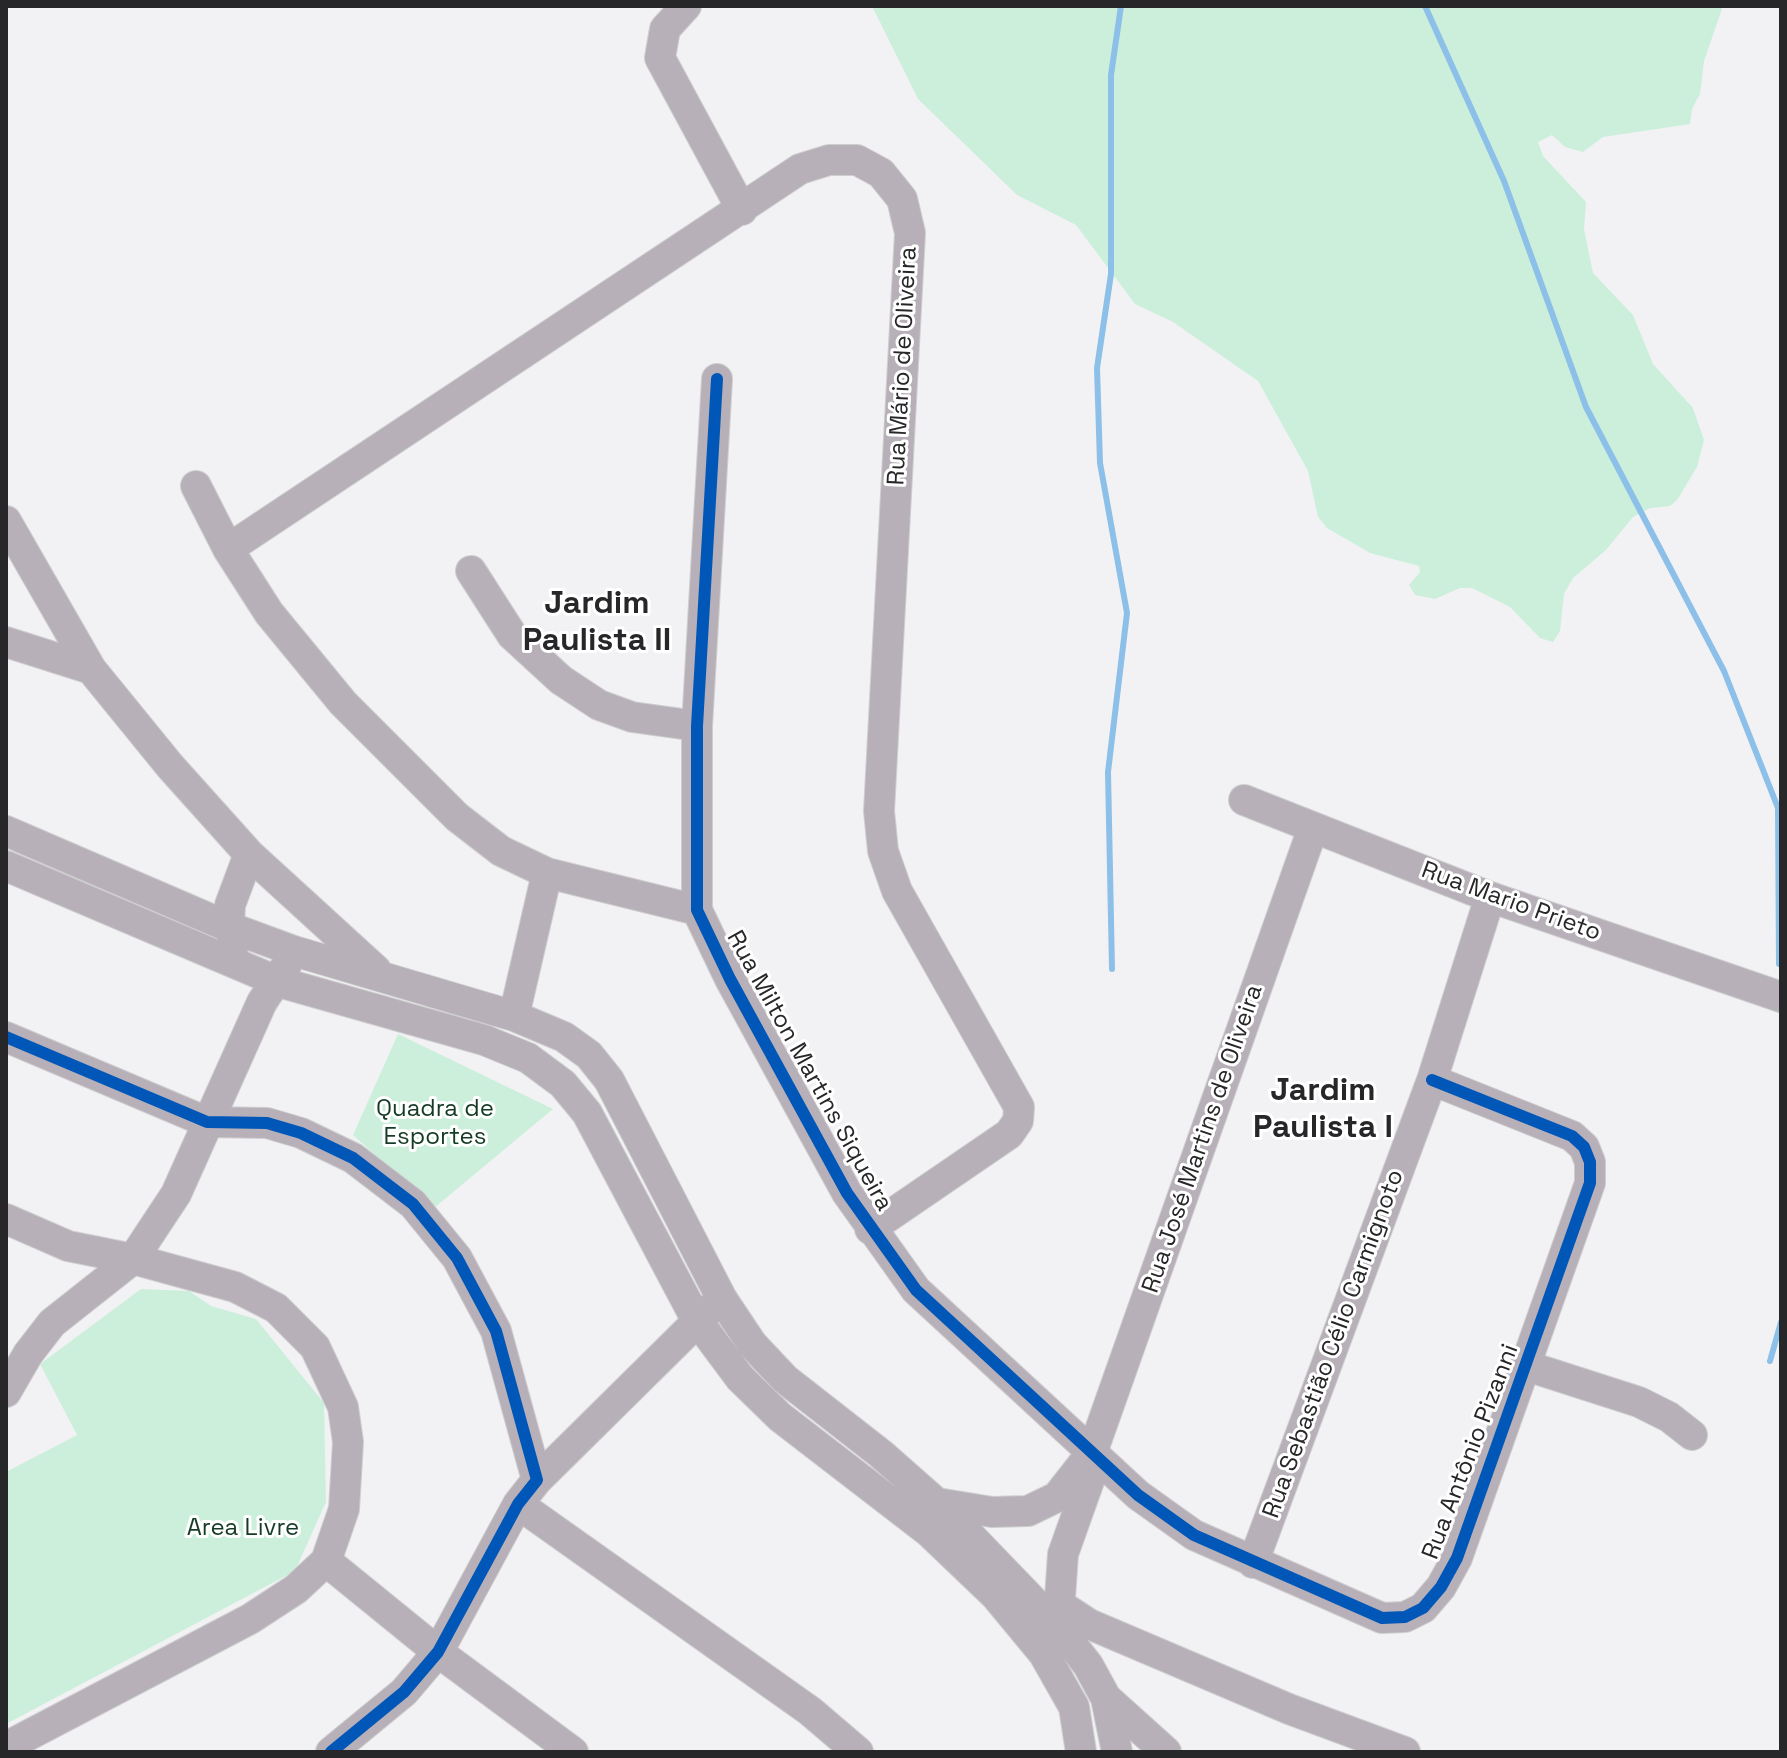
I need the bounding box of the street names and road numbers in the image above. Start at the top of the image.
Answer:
street label: Rua Mário de Oliveira [882,246,924,486]
street label: Rua Mario Prieto [1417,856,1605,948]
street label: Rua Milton Martins Siqueira [720,926,898,1216]
street label: Rua José Martins de Oliveira [1137,981,1269,1297]
street label: Rua Sebastião Célio Carmignoto [1257,1166,1411,1522]
street label: Rua Antônio Pizanni [1417,1340,1525,1564]

